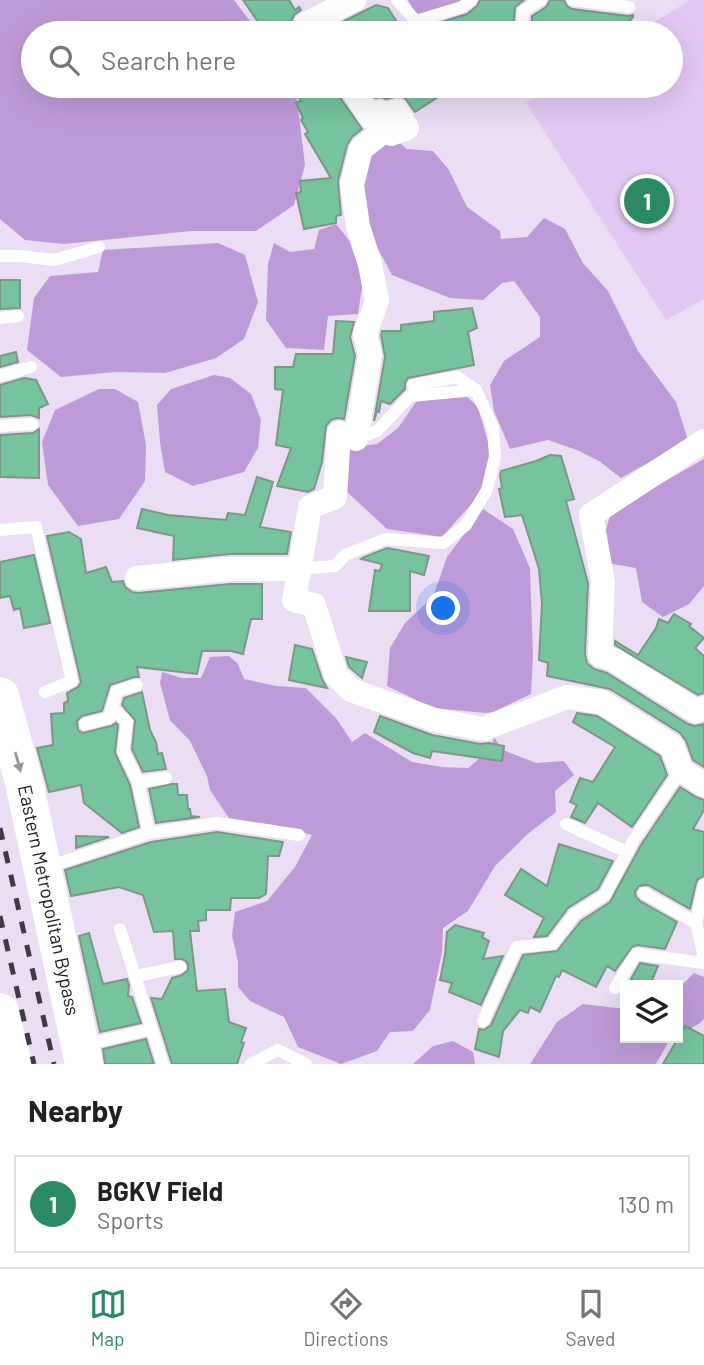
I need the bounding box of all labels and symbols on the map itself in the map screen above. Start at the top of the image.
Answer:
pin: 1 [624,175,670,227]
your location [426,591,460,625]
one-way arrow [13,751,24,773]
street label: Eastern Metropolitan Bypass [14,783,85,1017]

